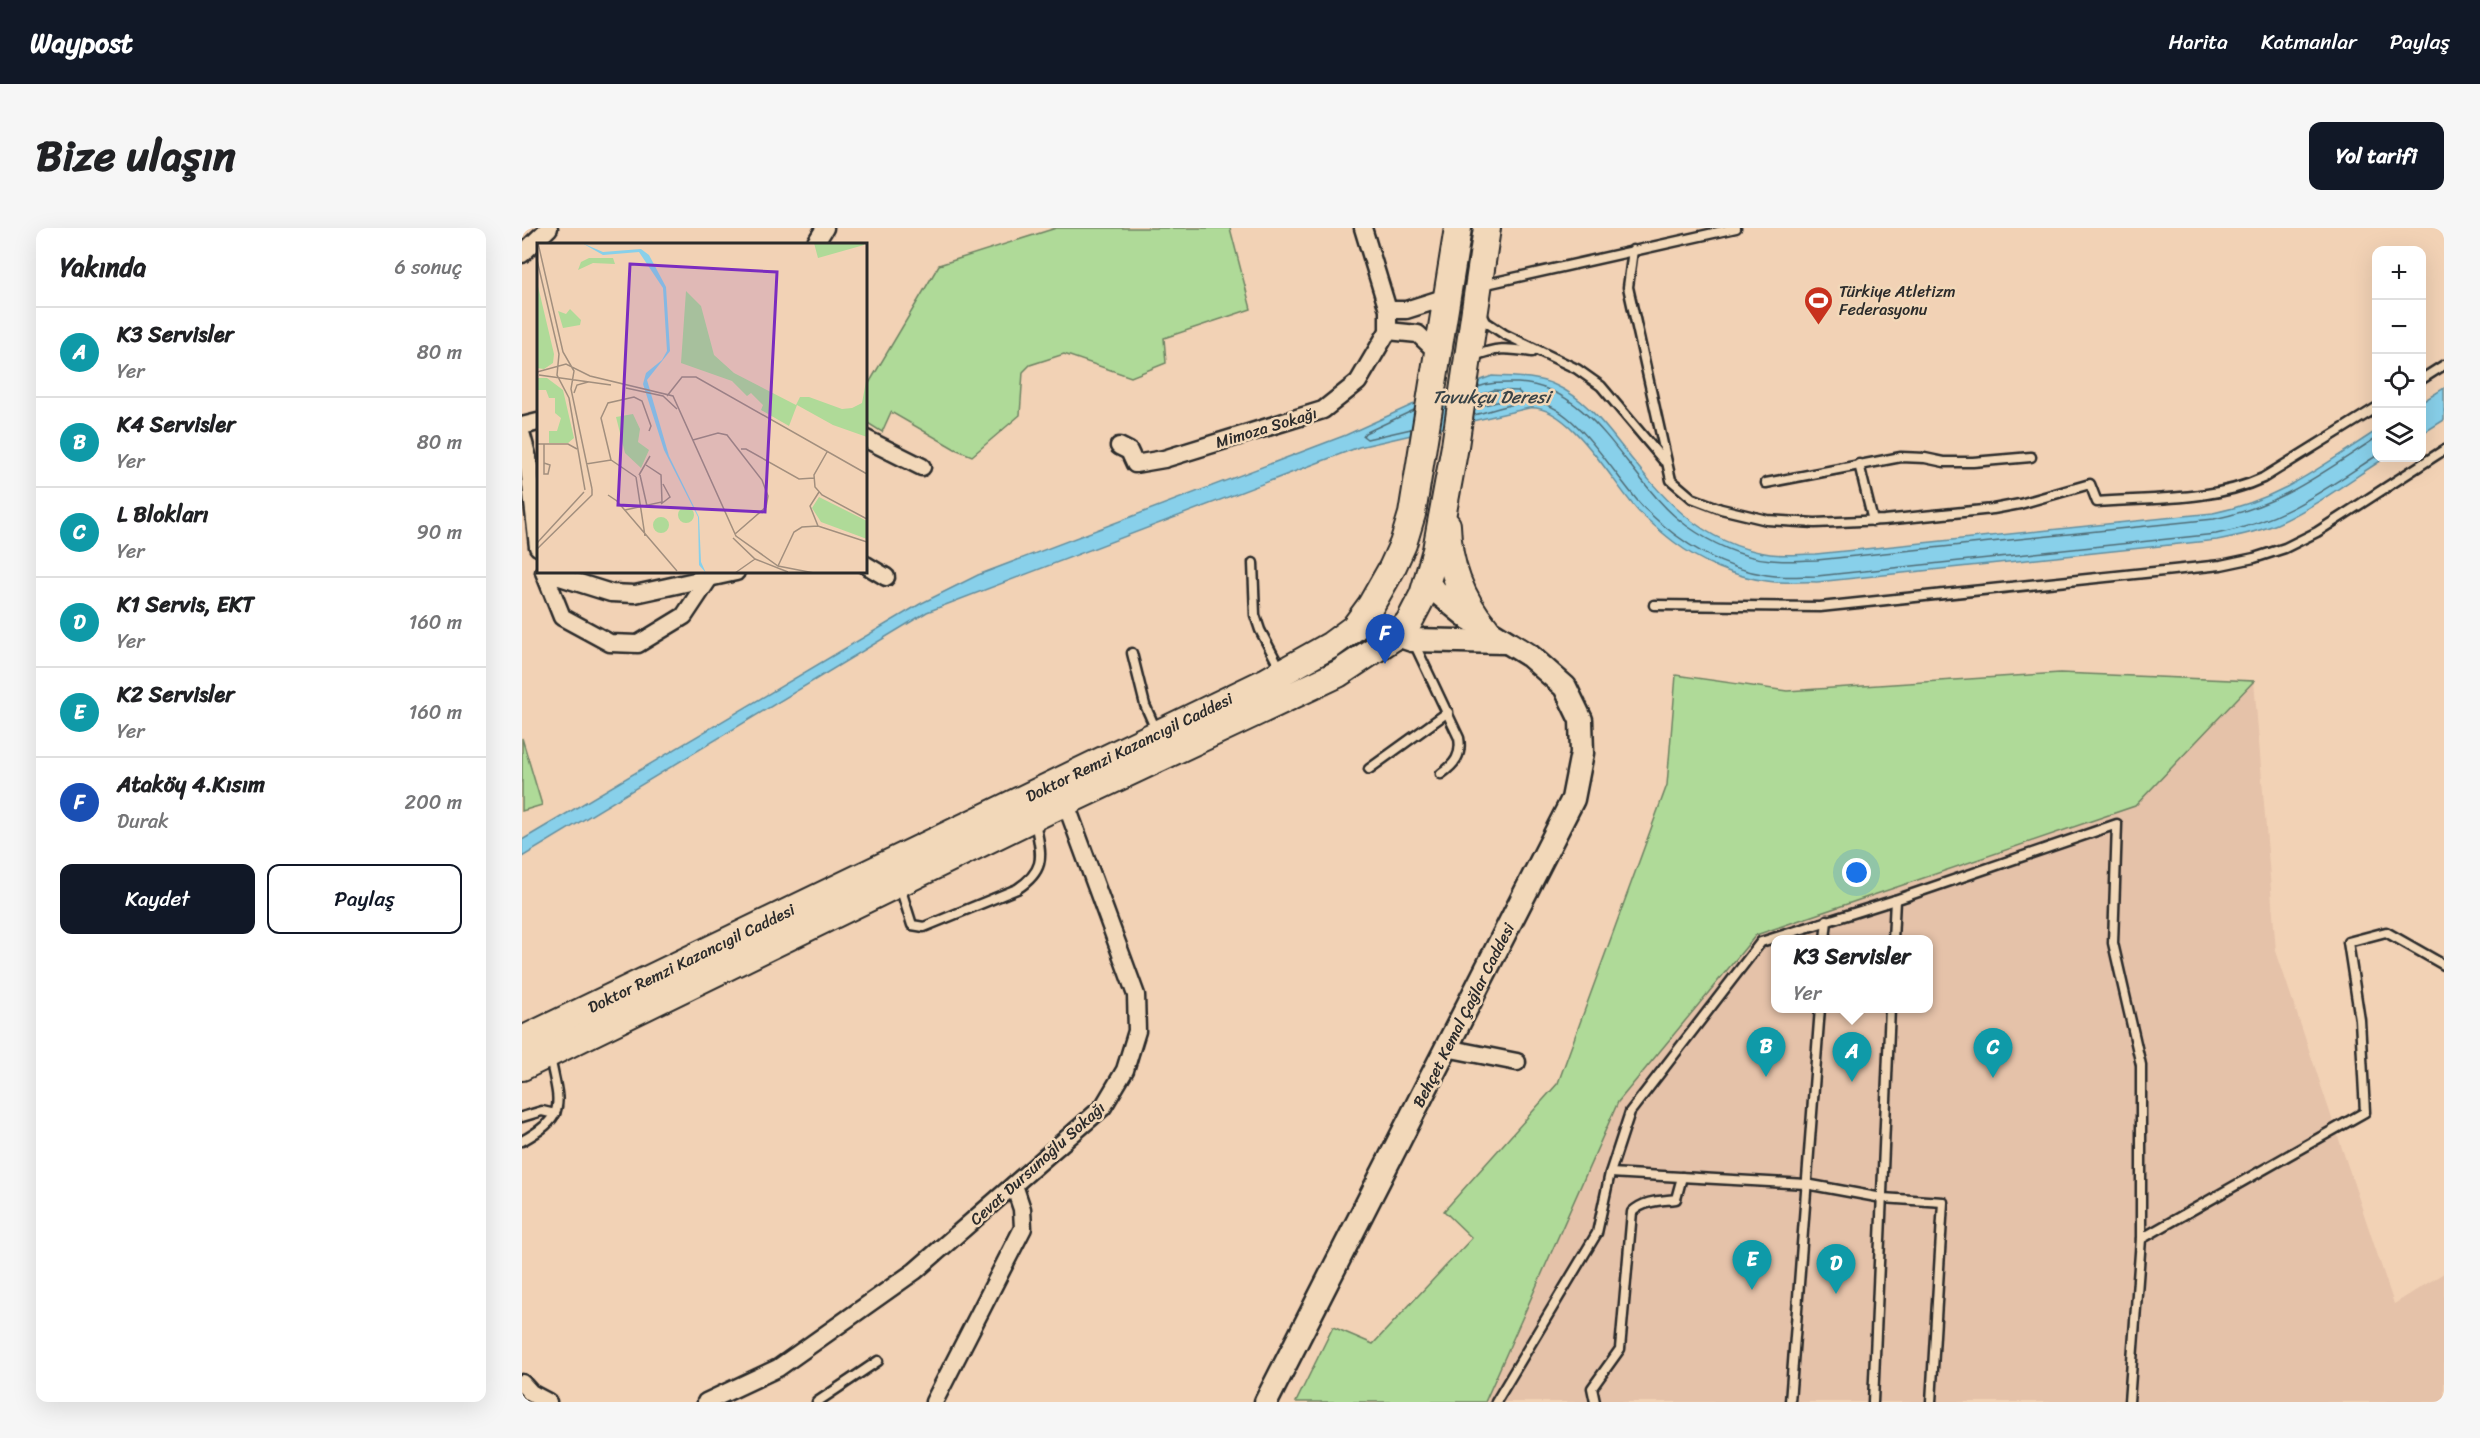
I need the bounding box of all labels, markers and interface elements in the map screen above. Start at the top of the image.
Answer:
text: Waypost [30,18,133,67]
text: Harita [2168,23,2228,61]
text: Katmanlar [2261,23,2357,61]
text: Paylaş [2390,23,2450,61]
text: Bize ulaşın [36,119,236,193]
button: Yol tarifi [2309,122,2444,190]
inset map [537,243,867,573]
text: Yakında [60,244,146,290]
map controls [2372,246,2426,462]
button: + [2372,246,2426,300]
text: 6 sonuç [395,250,462,285]
place label: Türkiye Atletizm Federasyonu [1839,277,1956,324]
sports icon: Türkiye Atletizm Federasyonu [1802,284,1834,326]
button: − [2372,300,2426,354]
text: K3 Servisler [117,315,234,354]
text: A [73,335,86,370]
text: 80 m [417,335,462,370]
text: Yer [117,354,144,389]
button: locate [2372,354,2426,408]
water label: Tavukçu Deresi [1432,381,1554,413]
street label: Mimoza Sokağı [1212,398,1321,457]
text: K4 Servisler [117,405,235,444]
button: layers [2372,408,2426,462]
text: B [73,425,86,460]
text: 80 m [417,425,462,460]
text: Yer [117,444,144,479]
text: L Blokları [117,495,209,534]
text: C [73,515,86,550]
text: 90 m [417,515,462,550]
text: Yer [117,534,144,569]
text: K1 Servis, EKT [117,585,254,624]
text: D [74,605,85,640]
text: 160 m [409,605,462,640]
pin: F [1366,614,1404,664]
text: Yer [117,624,144,659]
text: K2 Servisler [117,675,234,714]
street label: Doktor Remzi Kazancıgil Caddesi [1020,684,1239,810]
text: E [74,695,85,730]
text: 160 m [409,695,462,730]
text: Yer [117,714,144,749]
text: Ataköy 4.Kısım [117,765,265,804]
text: F [74,785,85,820]
text: 200 m [405,785,462,820]
text: Durak [117,804,169,839]
your location [1842,858,1871,887]
button: Kaydet [60,864,255,934]
button: Paylaş [267,864,462,934]
street label: Doktor Remzi Kazancıgil Caddesi [582,895,801,1021]
street label: Behçet Kemal Çağlar Caddesi [1404,917,1523,1113]
popup [1771,935,1933,1013]
text: K3 Servisler [1794,937,1910,976]
text: Yer [1794,976,1821,1011]
pin: B [1746,1028,1786,1077]
pin: C [1974,1028,2012,1078]
pin: A [1832,1032,1872,1082]
street label: Cevat Dursunoğlu Sokağı [963,1094,1112,1233]
pin: E [1732,1240,1772,1290]
pin: D [1816,1244,1856,1294]

